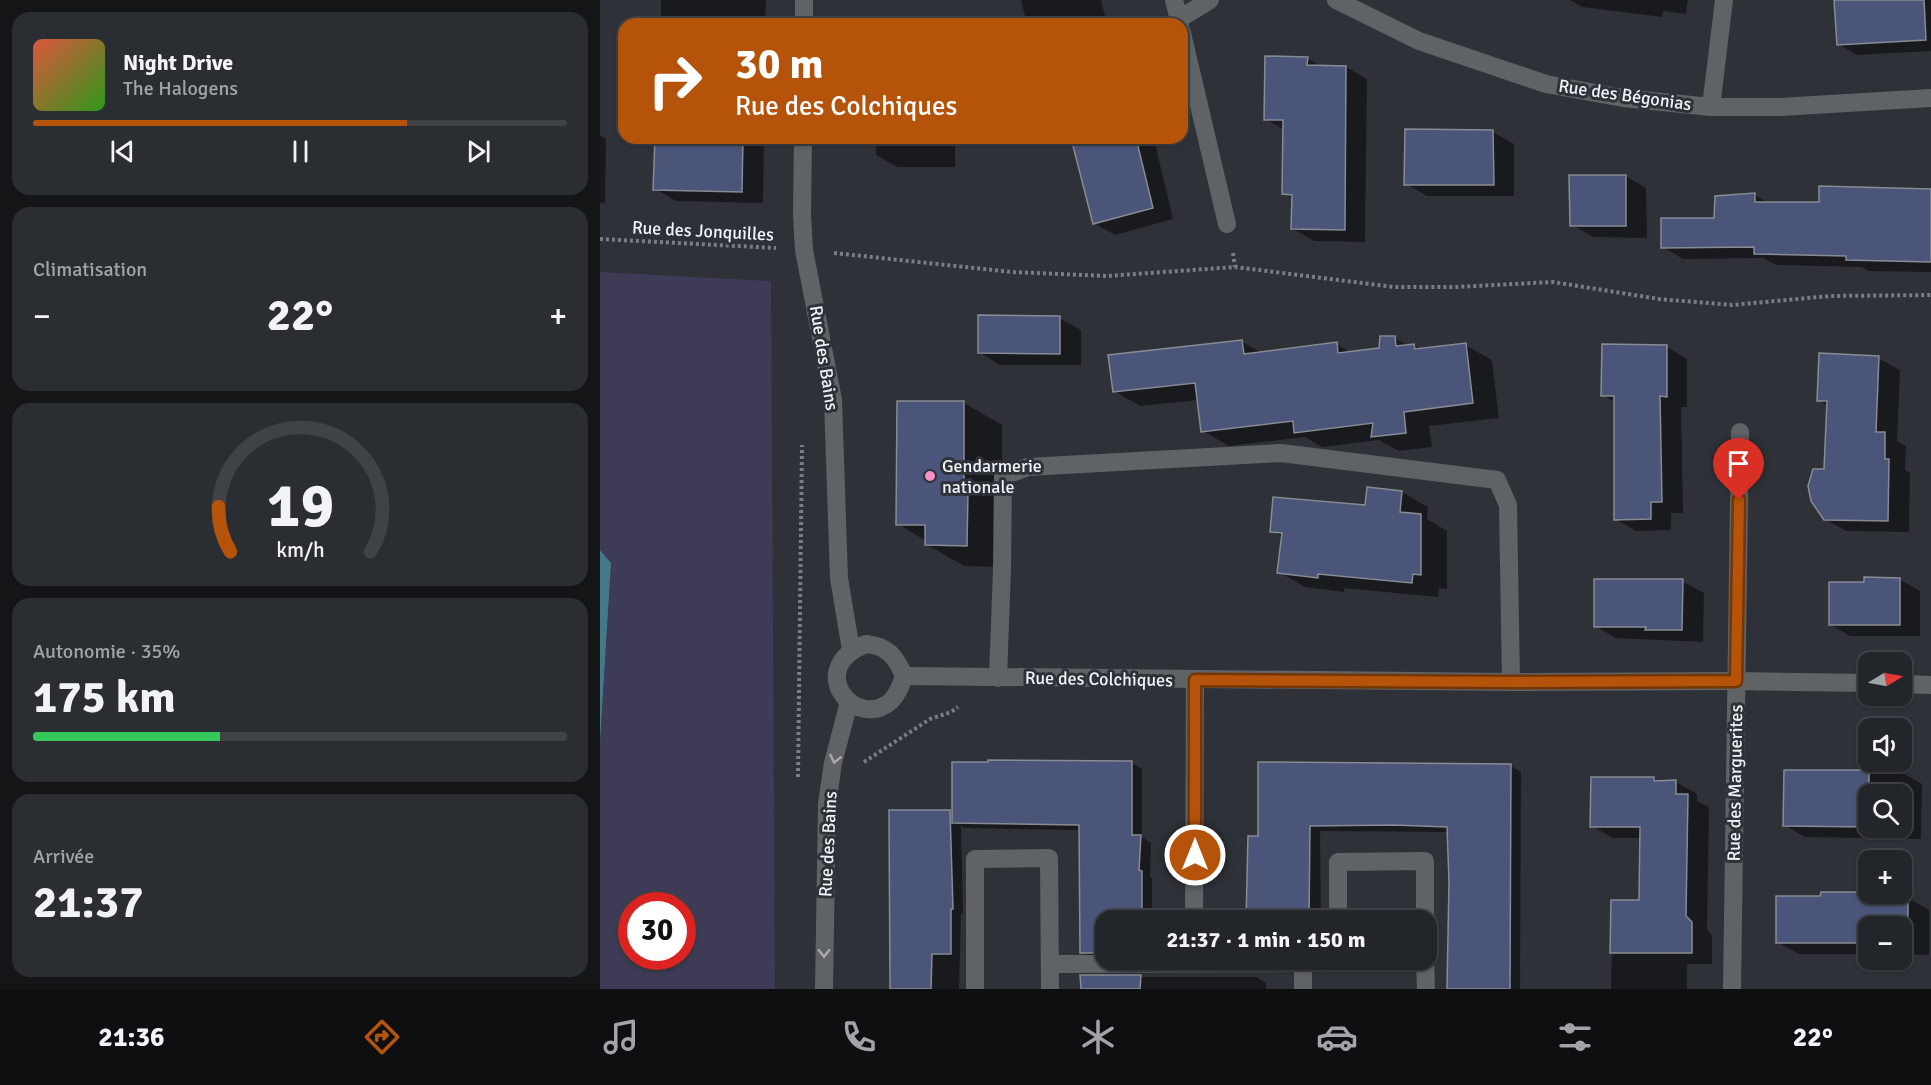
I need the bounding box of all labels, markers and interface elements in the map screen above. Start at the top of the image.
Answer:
text: 30 m [735,39,824,90]
icon: right [636,42,714,120]
text: Night Drive [123,49,233,76]
street label: Rue des Bégonias [1557,75,1693,115]
text: The Halogens [123,76,238,101]
text: Rue des Colchiques [735,90,957,123]
icon: previous [106,135,139,168]
icon: pause [284,135,317,168]
icon: next [462,135,495,168]
street label: Rue des Jonquilles [631,216,775,246]
text: Climatisation [33,257,147,282]
text: 22° [267,288,333,343]
text: − [33,296,51,337]
text: + [549,296,567,337]
street label: Rue des Bains [805,304,843,412]
pin [1713,438,1764,500]
icon: arrive [1722,447,1755,480]
place label: Gendarmerie nationale [942,455,1042,498]
text: 19 [266,467,334,544]
marker: Gendarmerie nationale [923,469,937,483]
text: km/h [276,537,324,563]
text: Autonomie · 35% [33,639,180,664]
north arrow [1858,652,1912,706]
map controls [1858,652,1912,970]
street label: Rue des Colchiques [1025,667,1173,691]
text: 175 km [33,670,176,725]
street label: Rue des Marguerites [1723,704,1747,862]
button: sound [1858,718,1912,772]
one-way arrow [829,753,842,763]
button: search [1858,784,1912,838]
street label: Rue des Bains [814,790,842,898]
position arrow [1163,823,1227,887]
text: Arrivée [33,844,94,869]
button: + [1858,850,1912,904]
text: 21:37 [33,875,143,930]
speed limit sign: 30 [618,892,696,970]
button: − [1858,916,1912,970]
text: 21:37 · 1 min · 150 m [1166,926,1366,953]
one-way arrow [818,949,831,958]
icon: directions [361,1016,403,1058]
icon: music [600,1016,642,1058]
icon: phone [838,1016,880,1058]
icon: climate [1077,1016,1119,1058]
icon: car [1316,1016,1358,1058]
icon: filters [1554,1016,1596,1058]
text: 21:36 [98,1021,165,1054]
text: 22° [1793,1021,1833,1054]

